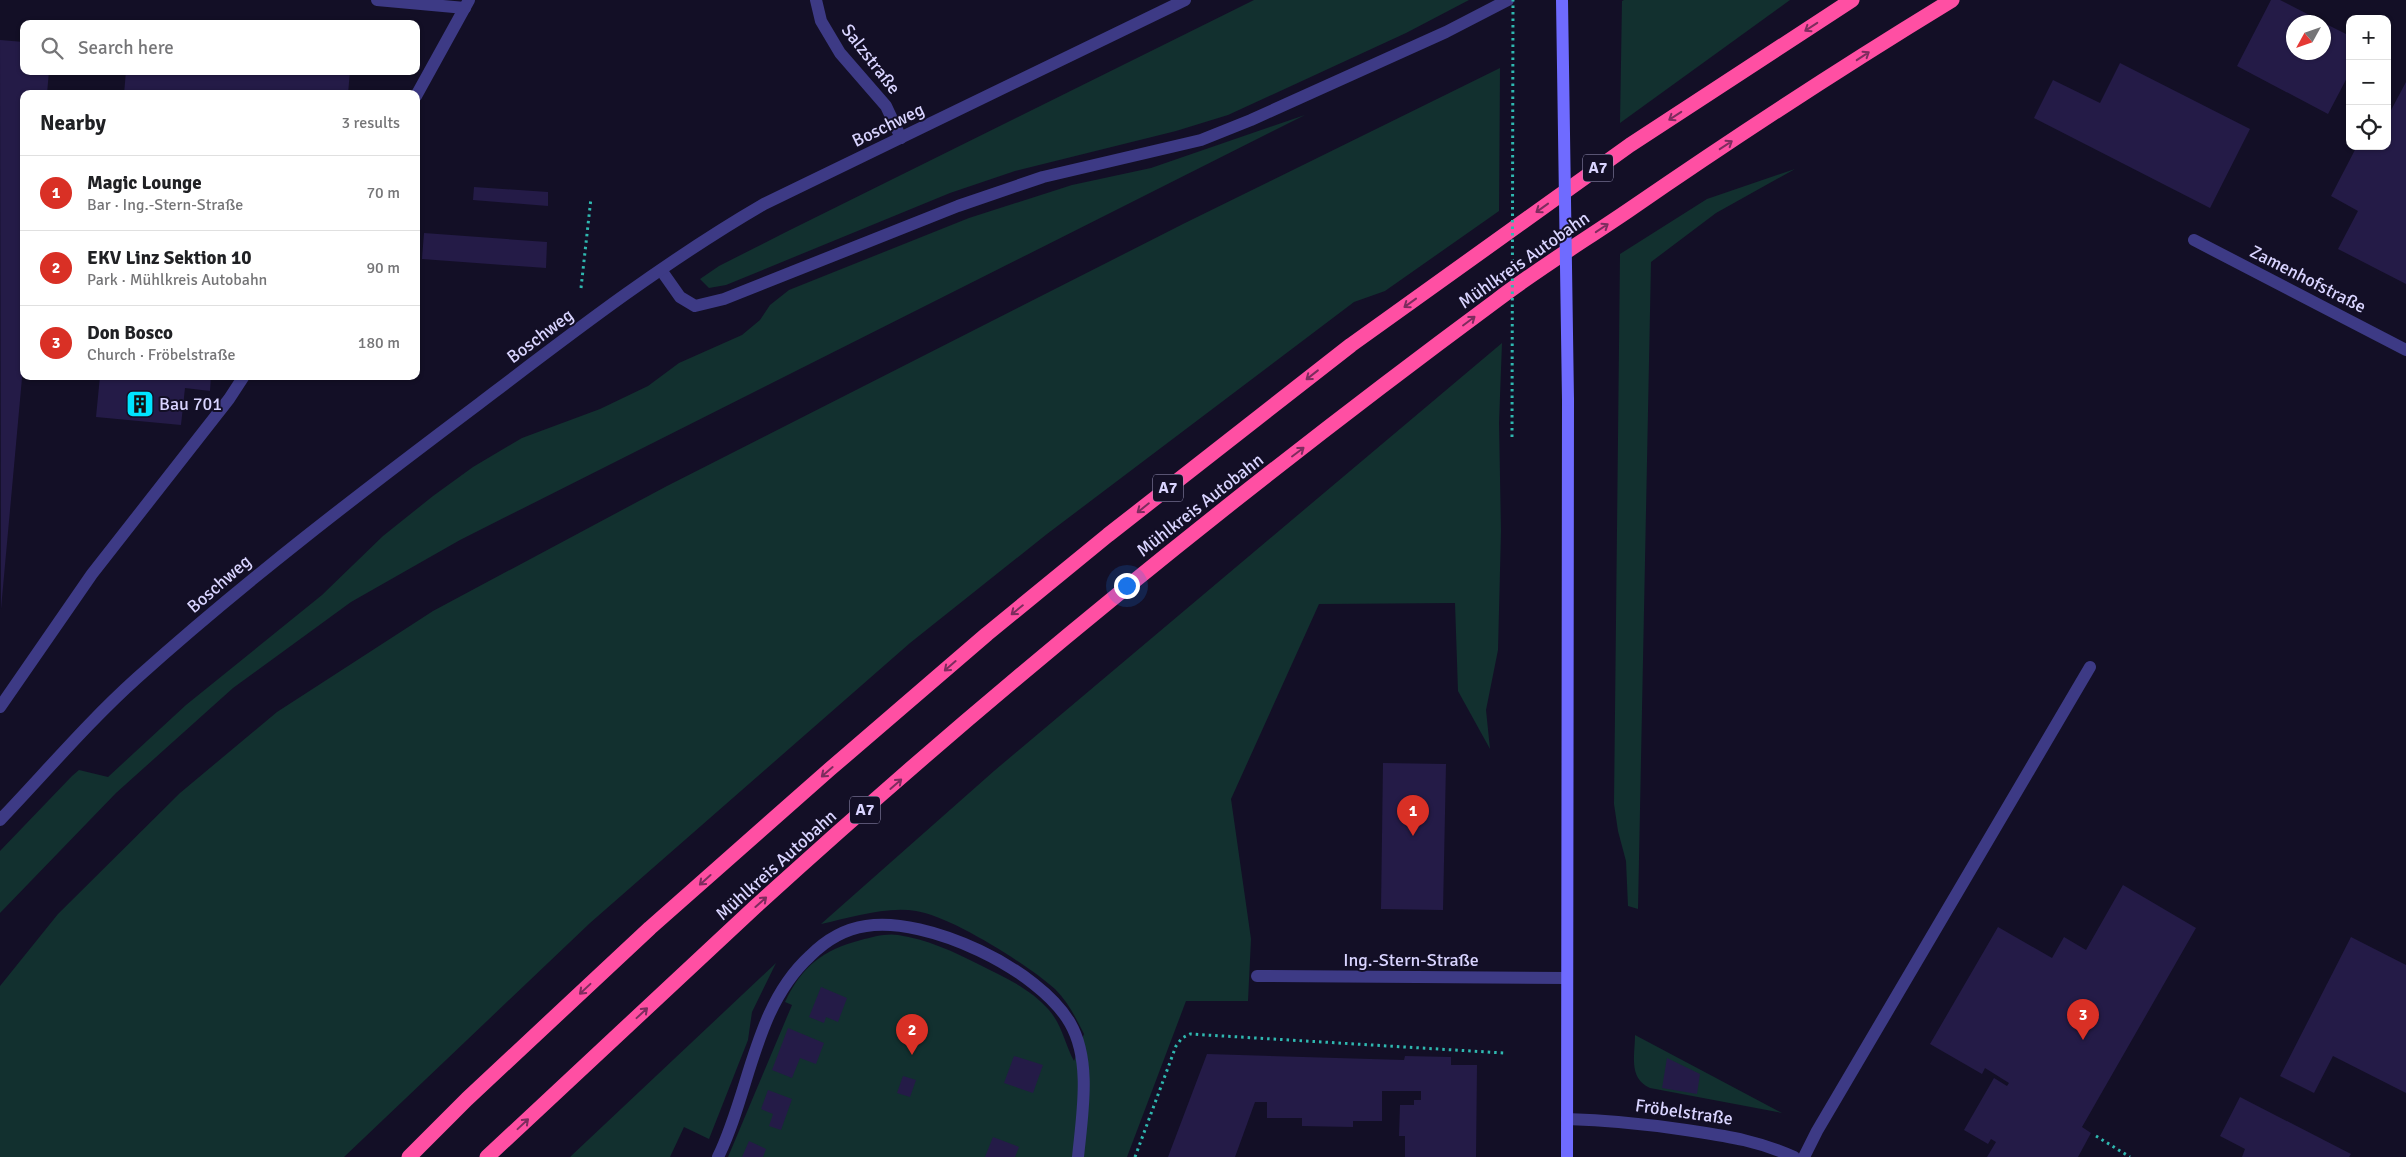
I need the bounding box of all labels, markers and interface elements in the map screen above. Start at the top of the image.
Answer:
north arrow [2286,15,2331,60]
map controls [2346,15,2391,150]
button: + [2346,15,2391,60]
search box [20,20,420,75]
street label: Salzstraße [837,20,905,98]
one-way arrow [1805,22,1819,32]
icon: search [38,34,66,62]
text: Search here [78,36,174,60]
one-way arrow [1856,50,1870,60]
button: − [2346,60,2391,105]
street label: Boschweg [848,98,928,152]
button: locate [2346,105,2391,150]
text: Nearby [40,110,106,136]
one-way arrow [1669,111,1683,121]
text: 3 results [341,113,400,133]
one-way arrow [1719,139,1733,150]
road number: A7 [1583,154,1613,182]
text: Magic Lounge [87,171,202,195]
text: 1 [52,183,60,203]
text: 70 m [366,183,400,203]
text: Bar · Ing.-Stern-Straße [87,195,243,215]
one-way arrow [1535,203,1549,213]
street label: Mühlkreis Autobahn [1454,207,1594,313]
one-way arrow [1595,223,1609,233]
street label: Zamenhofstraße [2246,240,2370,318]
text: EKV Linz Sektion 10 [87,246,252,270]
text: 2 [52,258,60,278]
text: 90 m [366,258,400,278]
text: Park · Mühlkreis Autobahn [87,270,267,290]
one-way arrow [1403,298,1417,308]
street label: Boschweg [502,304,578,368]
one-way arrow [1462,316,1475,327]
text: Don Bosco [87,321,173,345]
text: 3 [52,333,60,353]
text: 180 m [358,333,400,353]
text: Church · Fröbelstraße [87,345,235,365]
one-way arrow [1306,369,1319,380]
building icon: Bau 701 [125,389,155,419]
place label: Bau 701 [159,393,222,415]
one-way arrow [1291,447,1305,457]
street label: Mühlkreis Autobahn [1132,449,1268,561]
road number: A7 [1153,474,1183,502]
one-way arrow [1137,502,1150,513]
street label: Boschweg [183,550,255,618]
your location [1114,573,1140,599]
one-way arrow [1011,604,1024,615]
one-way arrow [944,660,957,671]
one-way arrow [820,766,833,778]
one-way arrow [889,778,902,789]
pin: 1 [1397,795,1429,836]
road number: A7 [850,796,880,824]
street label: Mühlkreis Autobahn [711,805,841,925]
one-way arrow [699,874,712,885]
one-way arrow [754,897,767,908]
street label: Ing.-Stern-Straße [1343,949,1479,971]
one-way arrow [579,983,591,995]
pin: 3 [2067,999,2099,1040]
one-way arrow [635,1007,648,1019]
pin: 2 [896,1014,928,1055]
street label: Fröbelstraße [1634,1094,1734,1130]
one-way arrow [516,1118,529,1130]

